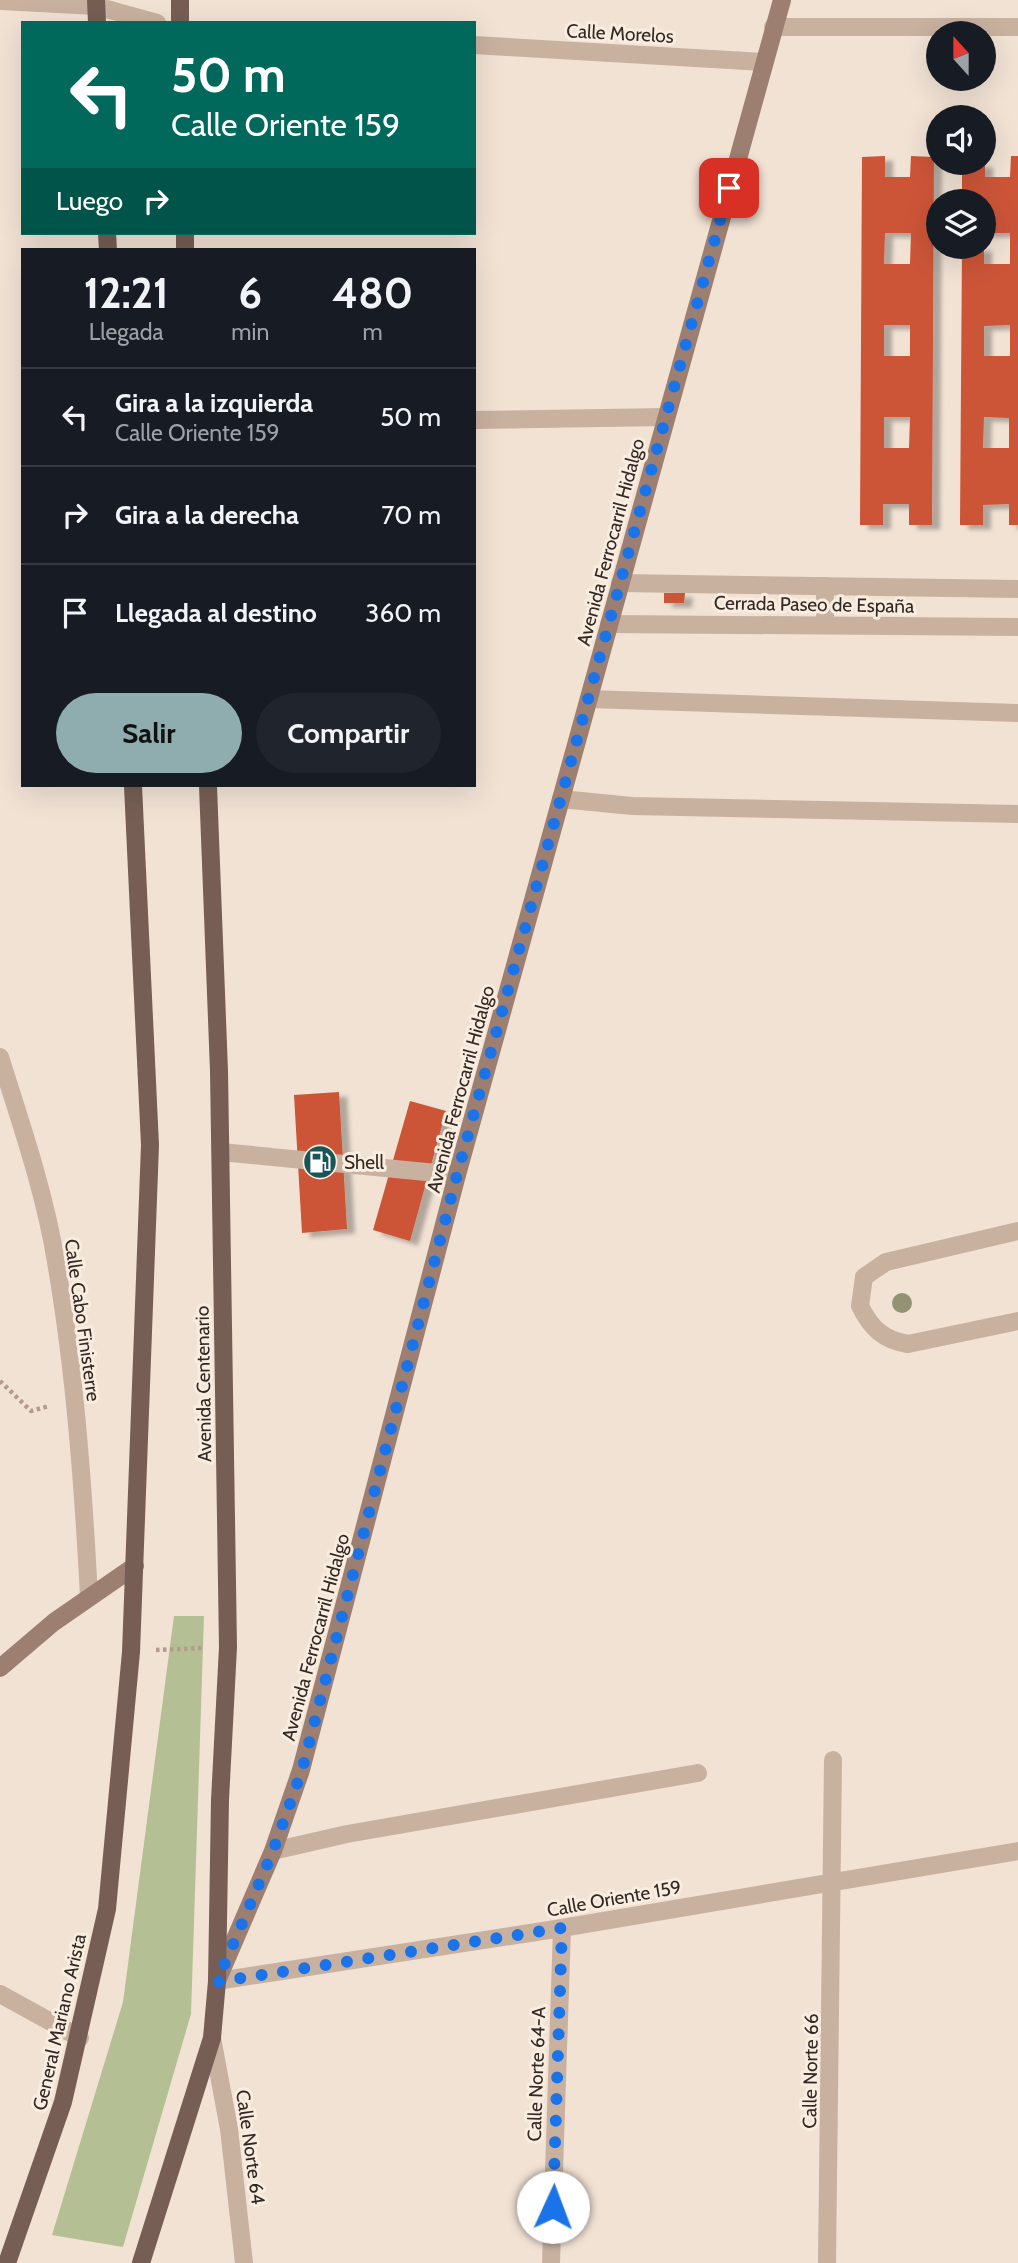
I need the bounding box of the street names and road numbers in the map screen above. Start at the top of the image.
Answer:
street label: Calle Morelos [566,19,674,48]
street label: Avenida Ferrocarril Hidalgo [572,436,649,648]
street label: Cerrada Paseo de España [714,591,914,618]
street label: Avenida Ferrocarril Hidalgo [422,983,499,1195]
street label: Calle Cabo Finisterre [60,1237,105,1403]
street label: Avenida Centenario [191,1306,216,1462]
street label: Avenida Ferrocarril Hidalgo [277,1531,354,1743]
street label: Calle Oriente 159 [545,1875,683,1922]
street label: General Mariano Arista [28,1932,91,2113]
street label: Calle Norte 64-A [523,2006,550,2142]
street label: Calle Norte 66 [798,2013,823,2129]
street label: Calle Norte 64 [231,2088,270,2206]

